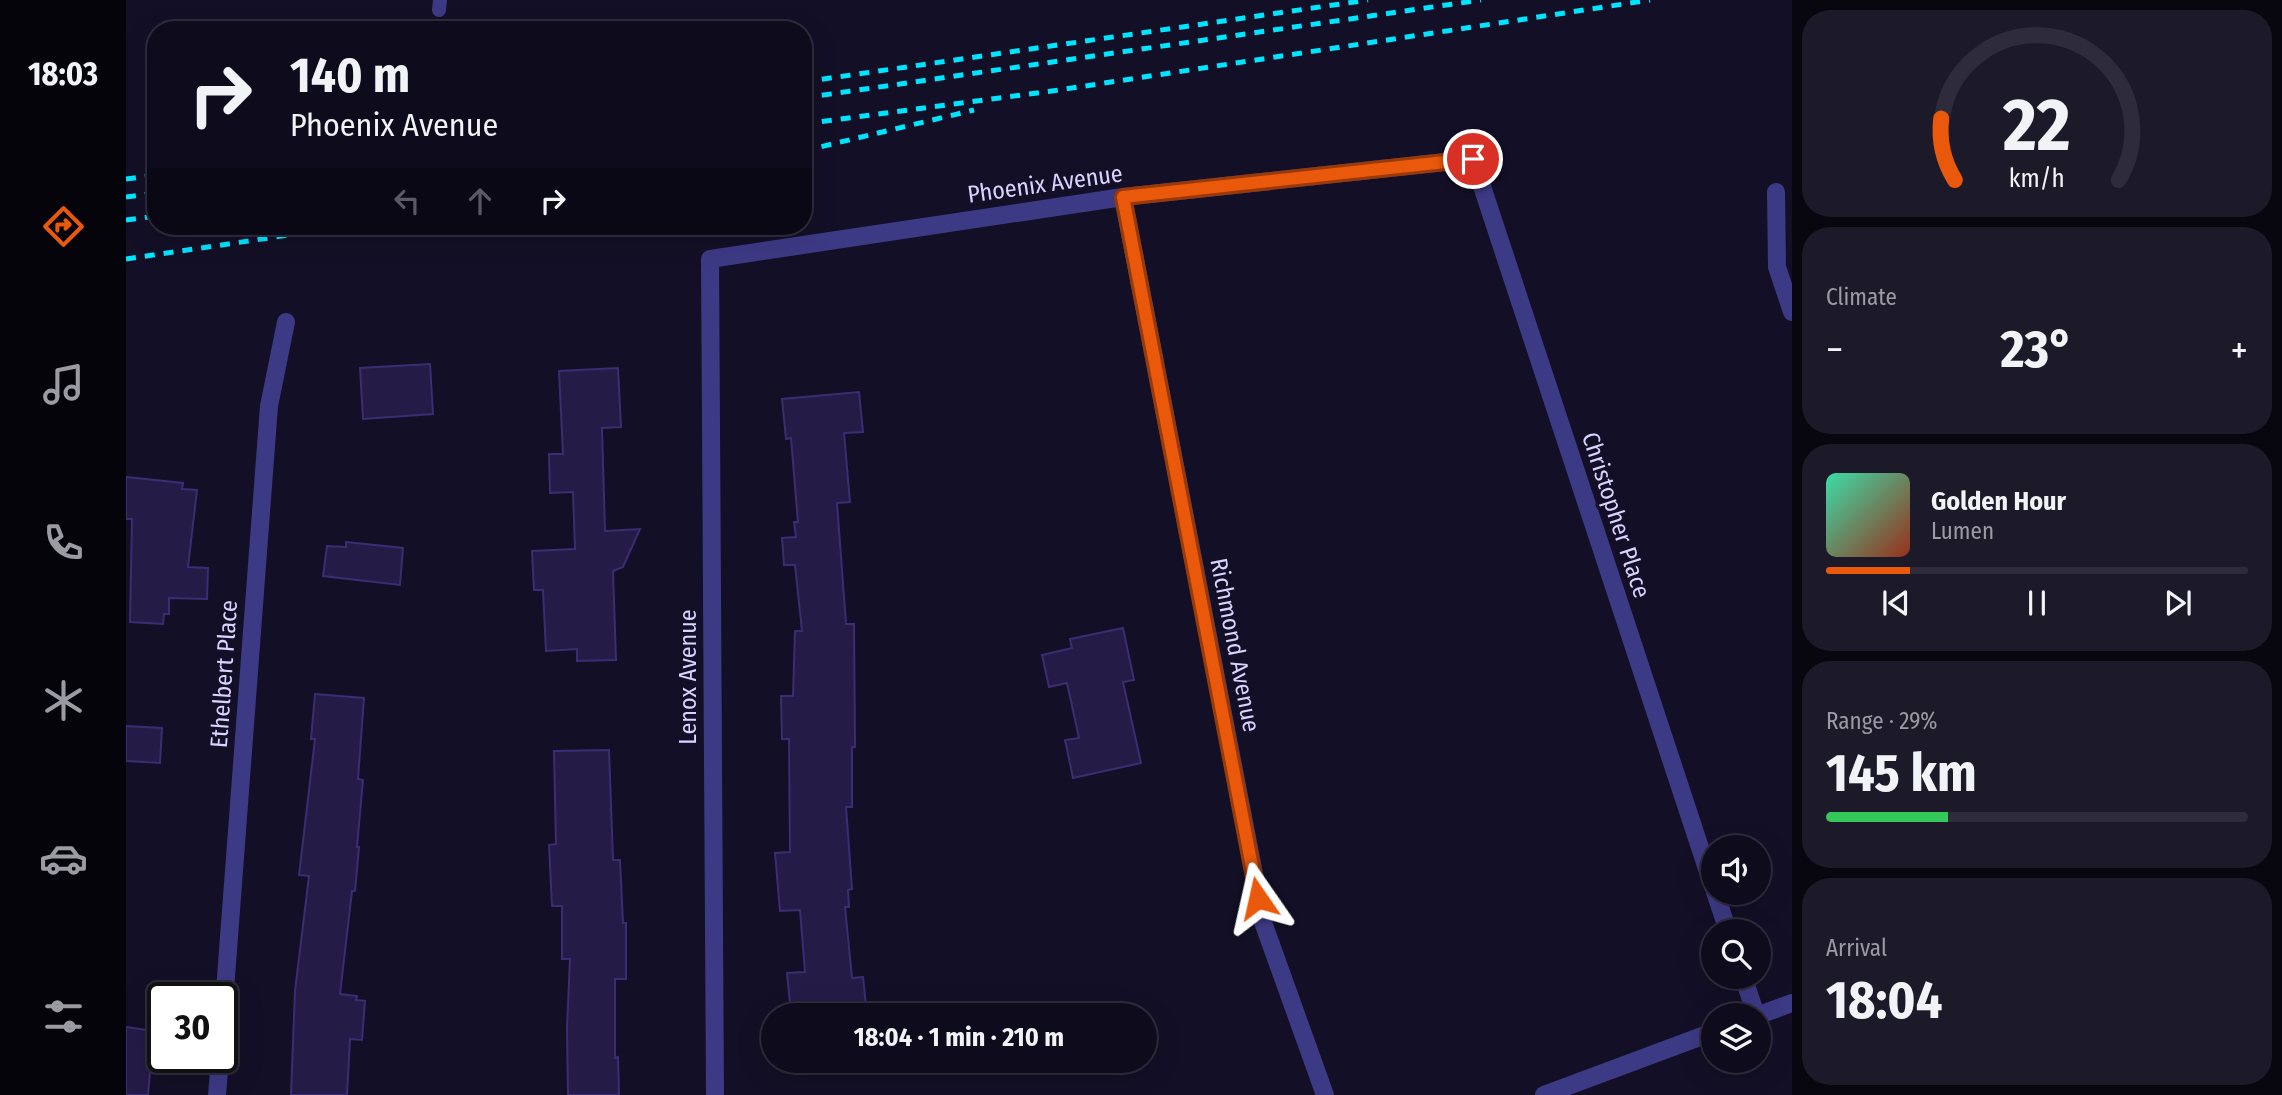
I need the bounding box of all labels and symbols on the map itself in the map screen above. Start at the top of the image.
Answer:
pin [1443,129,1503,189]
street label: Phoenix Avenue [966,159,1124,209]
street label: Christopher Place [1576,429,1656,601]
street label: Richmond Avenue [1204,556,1266,734]
street label: Ethelbert Place [205,599,243,749]
street label: Lenox Avenue [674,609,702,745]
position arrow [1221,861,1295,935]
speed limit sign: 30 [147,982,238,1073]

